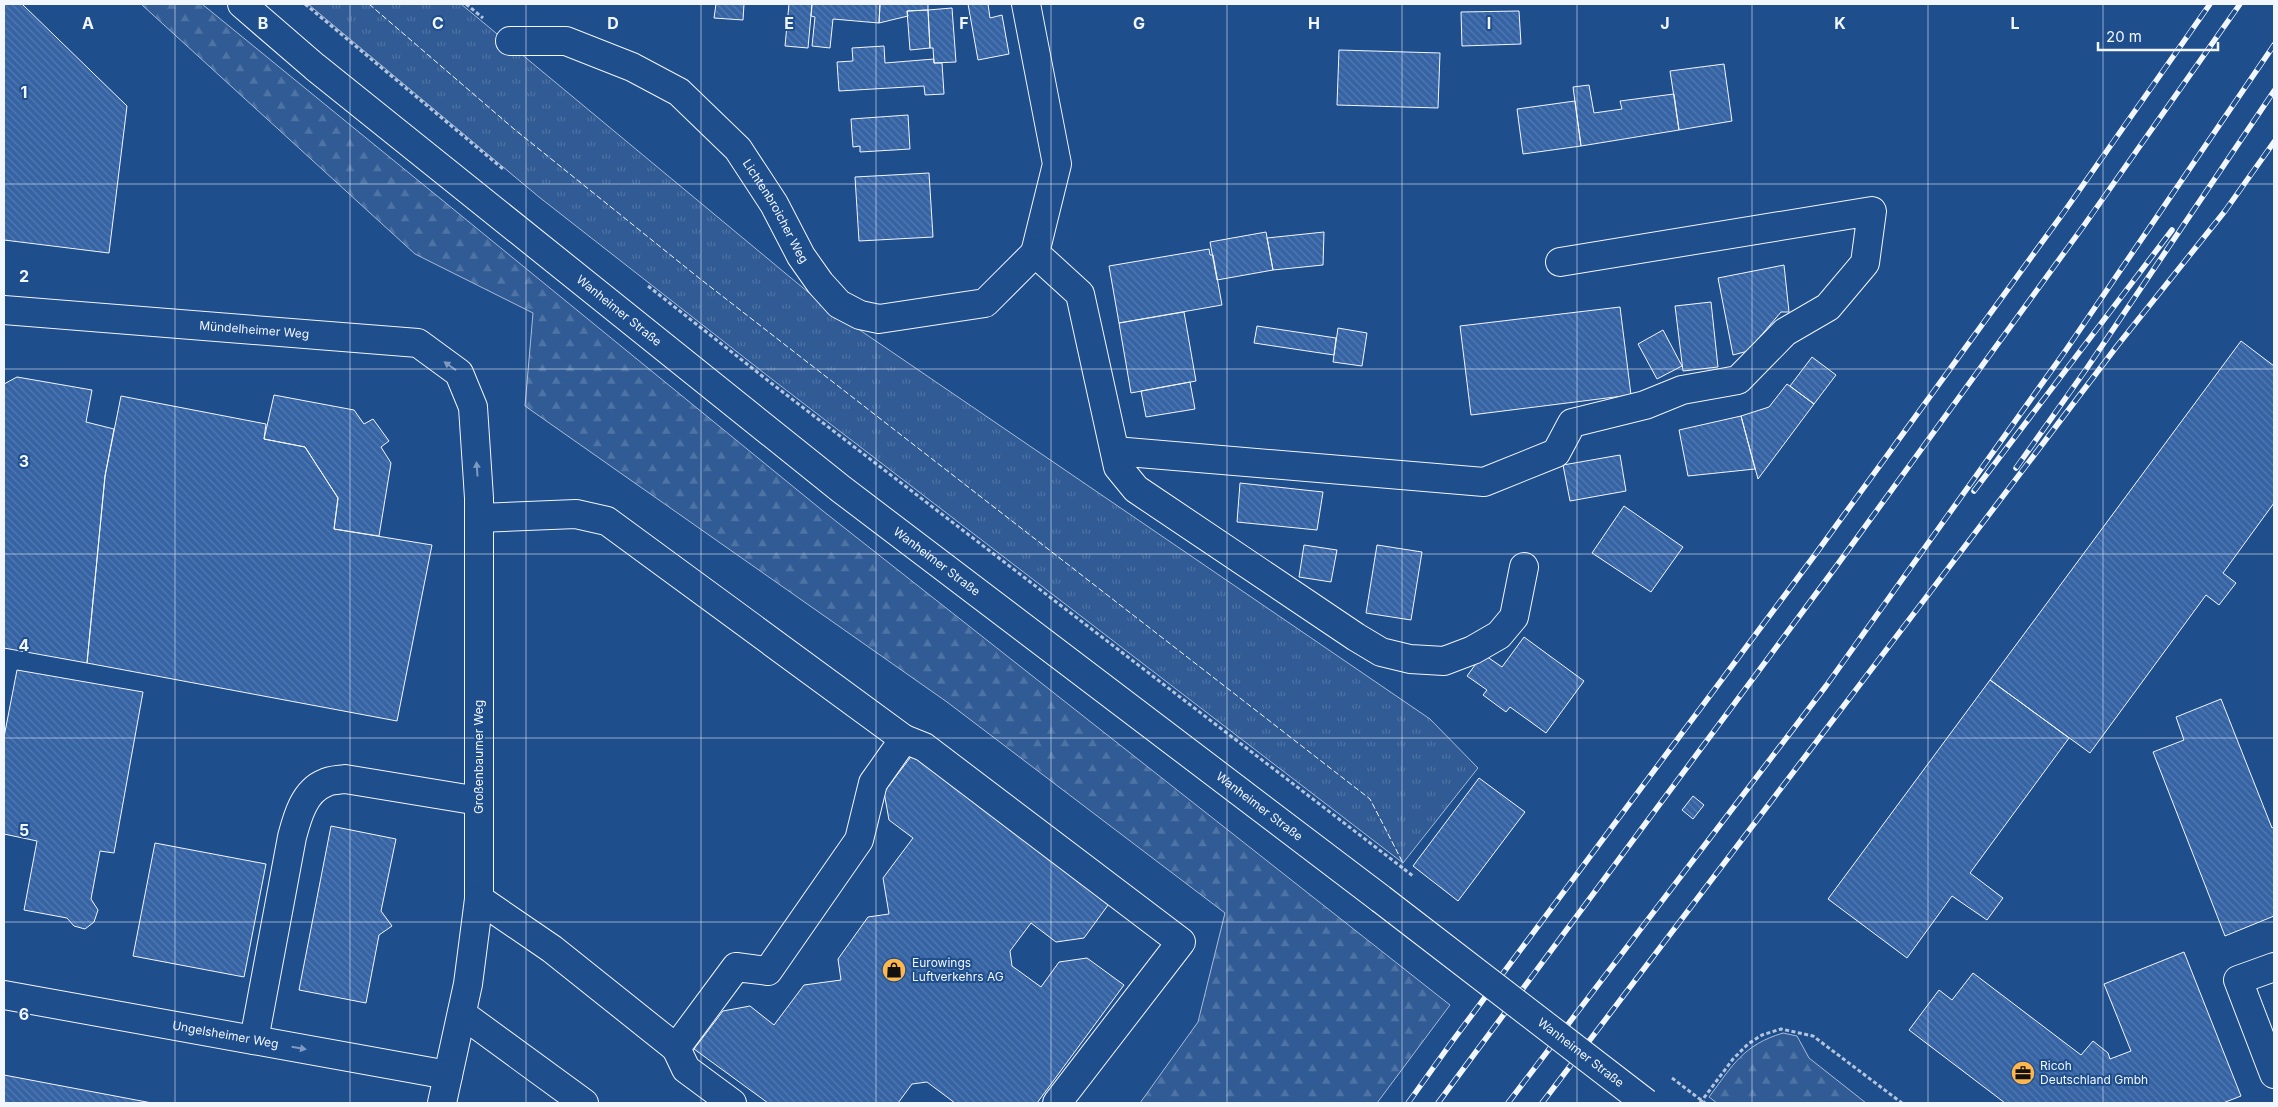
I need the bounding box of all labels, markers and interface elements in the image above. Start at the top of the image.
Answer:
text: A [82,13,94,33]
text: B [258,13,268,33]
text: C [432,13,444,33]
text: D [607,13,619,33]
text: E [784,13,794,33]
text: F [959,13,969,33]
text: G [1133,13,1145,33]
text: H [1308,13,1320,33]
text: I [1487,13,1491,33]
text: J [1660,13,1670,33]
text: K [1834,13,1846,33]
text: L [2010,13,2020,33]
scale bar [2098,20,2218,52]
text: 20 m [2106,27,2142,46]
text: 1 [21,82,27,102]
street label: Lichtenbroicher Weg [740,156,812,266]
text: 2 [19,266,29,286]
street label: Wanheimer Straße [574,272,665,349]
street label: Mündelheimer Weg [199,318,310,341]
one-way arrow [443,361,457,371]
text: 3 [19,451,29,471]
one-way arrow [473,461,481,477]
street label: Wanheimer Straße [891,524,983,599]
text: 4 [19,635,30,655]
street label: Großenbaumer Weg [471,700,486,814]
street label: Wanheimer Straße [1213,769,1306,844]
text: 5 [19,820,29,840]
place label: Eurowings Luftverkehrs AG [912,955,1004,984]
shop icon: Eurowings Luftverkehrs AG [881,957,907,983]
text: 6 [19,1004,29,1024]
street label: Wanheimer Straße [1535,1014,1627,1090]
street label: Ungelsheimer Weg [171,1017,280,1051]
one-way arrow [291,1045,307,1053]
place label: Ricoh Deutschland Gmbh [2040,1058,2148,1087]
office icon: Ricoh Deutschland Gmbh [2010,1060,2036,1086]

